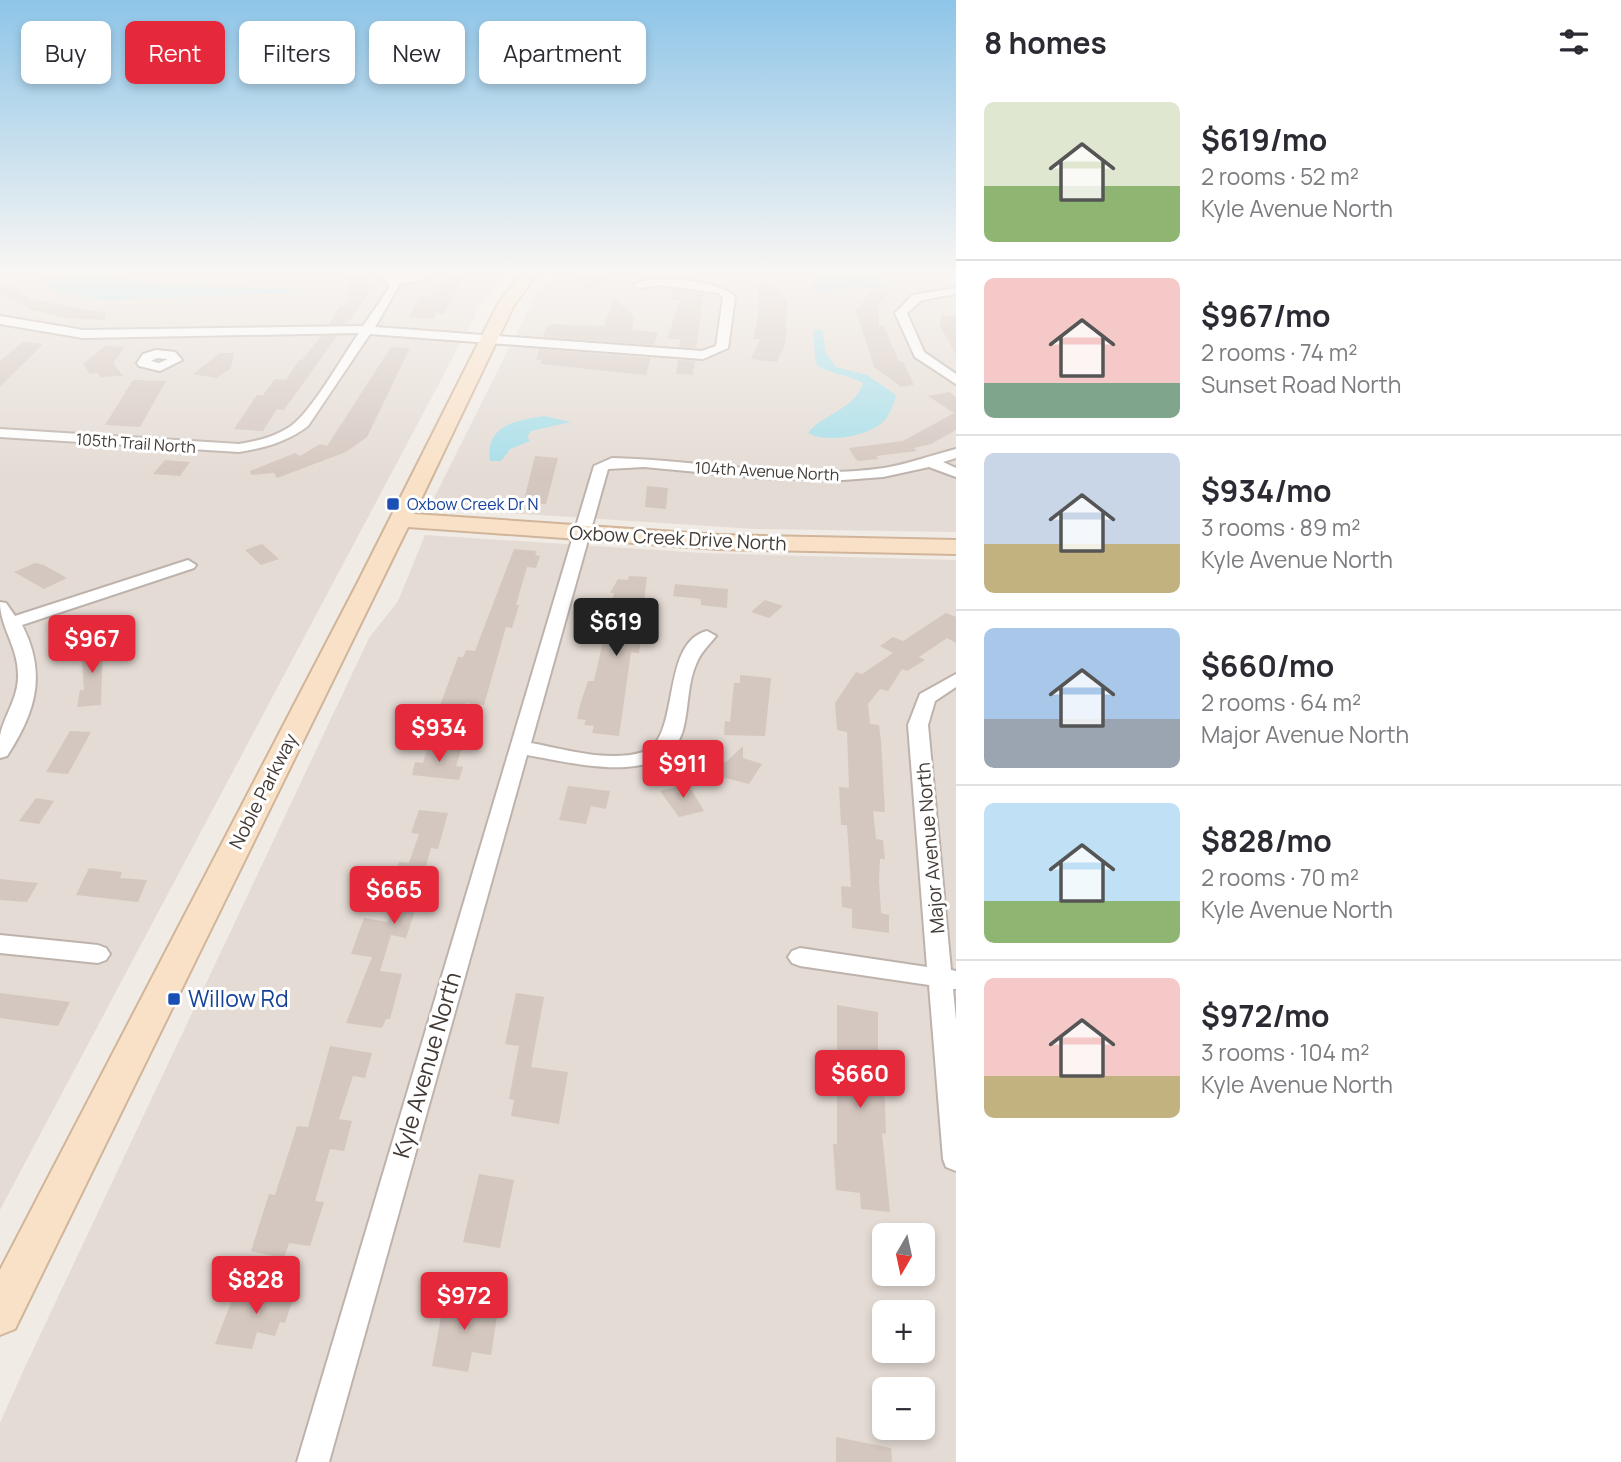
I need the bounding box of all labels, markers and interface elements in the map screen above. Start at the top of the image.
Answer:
chip: Buy [21,21,111,84]
chip: Rent [125,21,225,84]
chip: Filters [239,21,355,84]
chip: New [369,21,465,84]
chip: Apartment [479,21,646,84]
text: 8 homes [984,22,1107,63]
icon: filters [1555,23,1593,61]
text: $619/mo [1201,119,1327,160]
icon: home [1040,130,1124,214]
text: 2 rooms · 52 m² [1201,160,1359,192]
text: Kyle Avenue North [1201,192,1393,224]
text: $967/mo [1201,295,1331,336]
icon: home [1040,306,1124,390]
text: 2 rooms · 74 m² [1201,336,1357,368]
text: Sunset Road North [1201,368,1401,400]
street label: 105th Trail North [75,428,197,458]
street label: 104th Avenue North [694,456,840,486]
text: $934/mo [1201,470,1332,511]
icon: home [1040,481,1124,565]
place label: Oxbow Creek Dr N [407,493,538,515]
marker: Oxbow Creek Dr N [385,496,401,512]
text: 3 rooms · 89 m² [1201,511,1361,543]
street label: Oxbow Creek Drive North [569,519,787,557]
text: Kyle Avenue North [1201,543,1393,575]
pin: $619 [575,598,657,658]
text: $619 [590,605,642,637]
pin: $967 [51,616,133,675]
text: $967 [64,622,120,654]
text: $660/mo [1201,645,1334,686]
icon: home [1040,656,1124,740]
text: 2 rooms · 64 m² [1201,686,1361,718]
pin: $934 [398,704,480,764]
text: $934 [411,711,467,743]
text: Major Avenue North [1201,718,1409,750]
street label: Noble Parkway [223,729,303,853]
pin: $911 [642,740,724,800]
text: $911 [659,747,707,779]
street label: Major Avenue North [910,761,950,935]
text: $828/mo [1201,820,1332,861]
icon: home [1040,831,1124,915]
text: 2 rooms · 70 m² [1201,861,1359,893]
pin: $665 [353,866,435,926]
text: $665 [366,873,422,905]
text: Kyle Avenue North [1201,893,1393,925]
street label: Kyle Avenue North [384,968,468,1161]
place label: Willow Rd [188,982,289,1014]
marker: Willow Rd [166,991,182,1007]
text: $972/mo [1201,995,1330,1036]
icon: home [1040,1006,1124,1090]
text: 3 rooms · 104 m² [1201,1036,1369,1068]
pin: $660 [819,1050,901,1110]
text: $660 [831,1057,889,1089]
text: Kyle Avenue North [1201,1068,1393,1100]
north arrow [872,1223,934,1286]
map controls [872,1223,935,1440]
pin: $828 [215,1256,297,1316]
text: $828 [228,1263,284,1295]
pin: $972 [423,1272,505,1332]
text: $972 [437,1279,491,1311]
button: + [872,1300,935,1363]
button: − [872,1377,935,1440]

